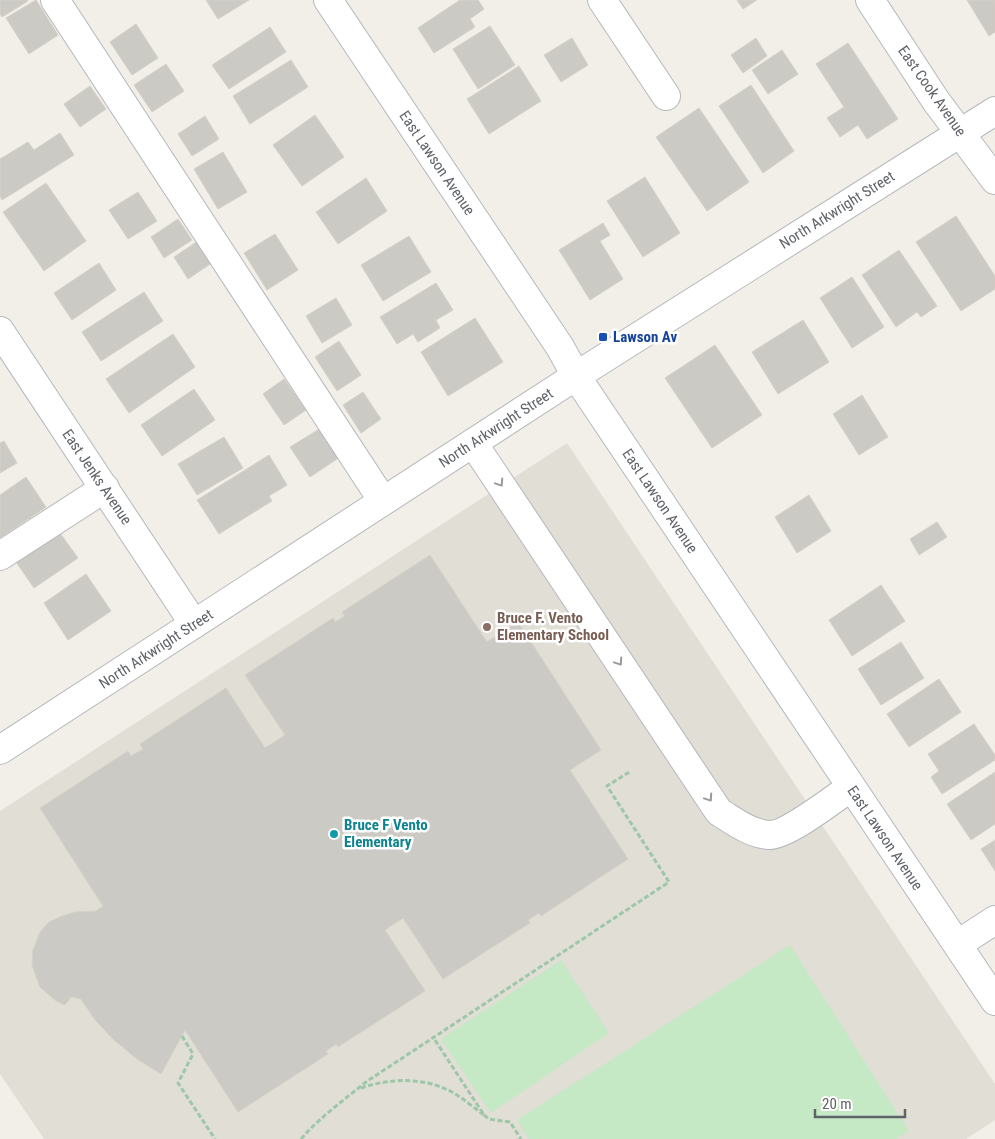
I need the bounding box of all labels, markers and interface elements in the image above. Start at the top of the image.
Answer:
street label: East Cook Avenue [894,42,970,140]
street label: East Lawson Avenue [396,108,478,218]
street label: North Arkwright Street [776,167,898,253]
place label: Lawson Av [613,328,677,346]
marker: Lawson Av [597,331,609,343]
street label: North Arkwright Street [436,384,556,472]
street label: East Jenks Avenue [58,426,136,528]
street label: East Lawson Avenue [619,446,701,556]
one-way arrow [494,477,503,487]
street label: North Arkwright Street [96,605,216,693]
place label: Bruce F. Vento Elementary School [497,609,609,644]
marker: Bruce F. Vento Elementary School [481,621,493,633]
one-way arrow [613,657,622,666]
street label: East Lawson Avenue [844,783,926,893]
one-way arrow [703,792,712,801]
place label: Bruce F Vento Elementary [344,816,428,851]
marker: Bruce F Vento Elementary [328,828,340,840]
scale bar [815,1086,905,1118]
text: 20 m [822,1095,852,1113]

